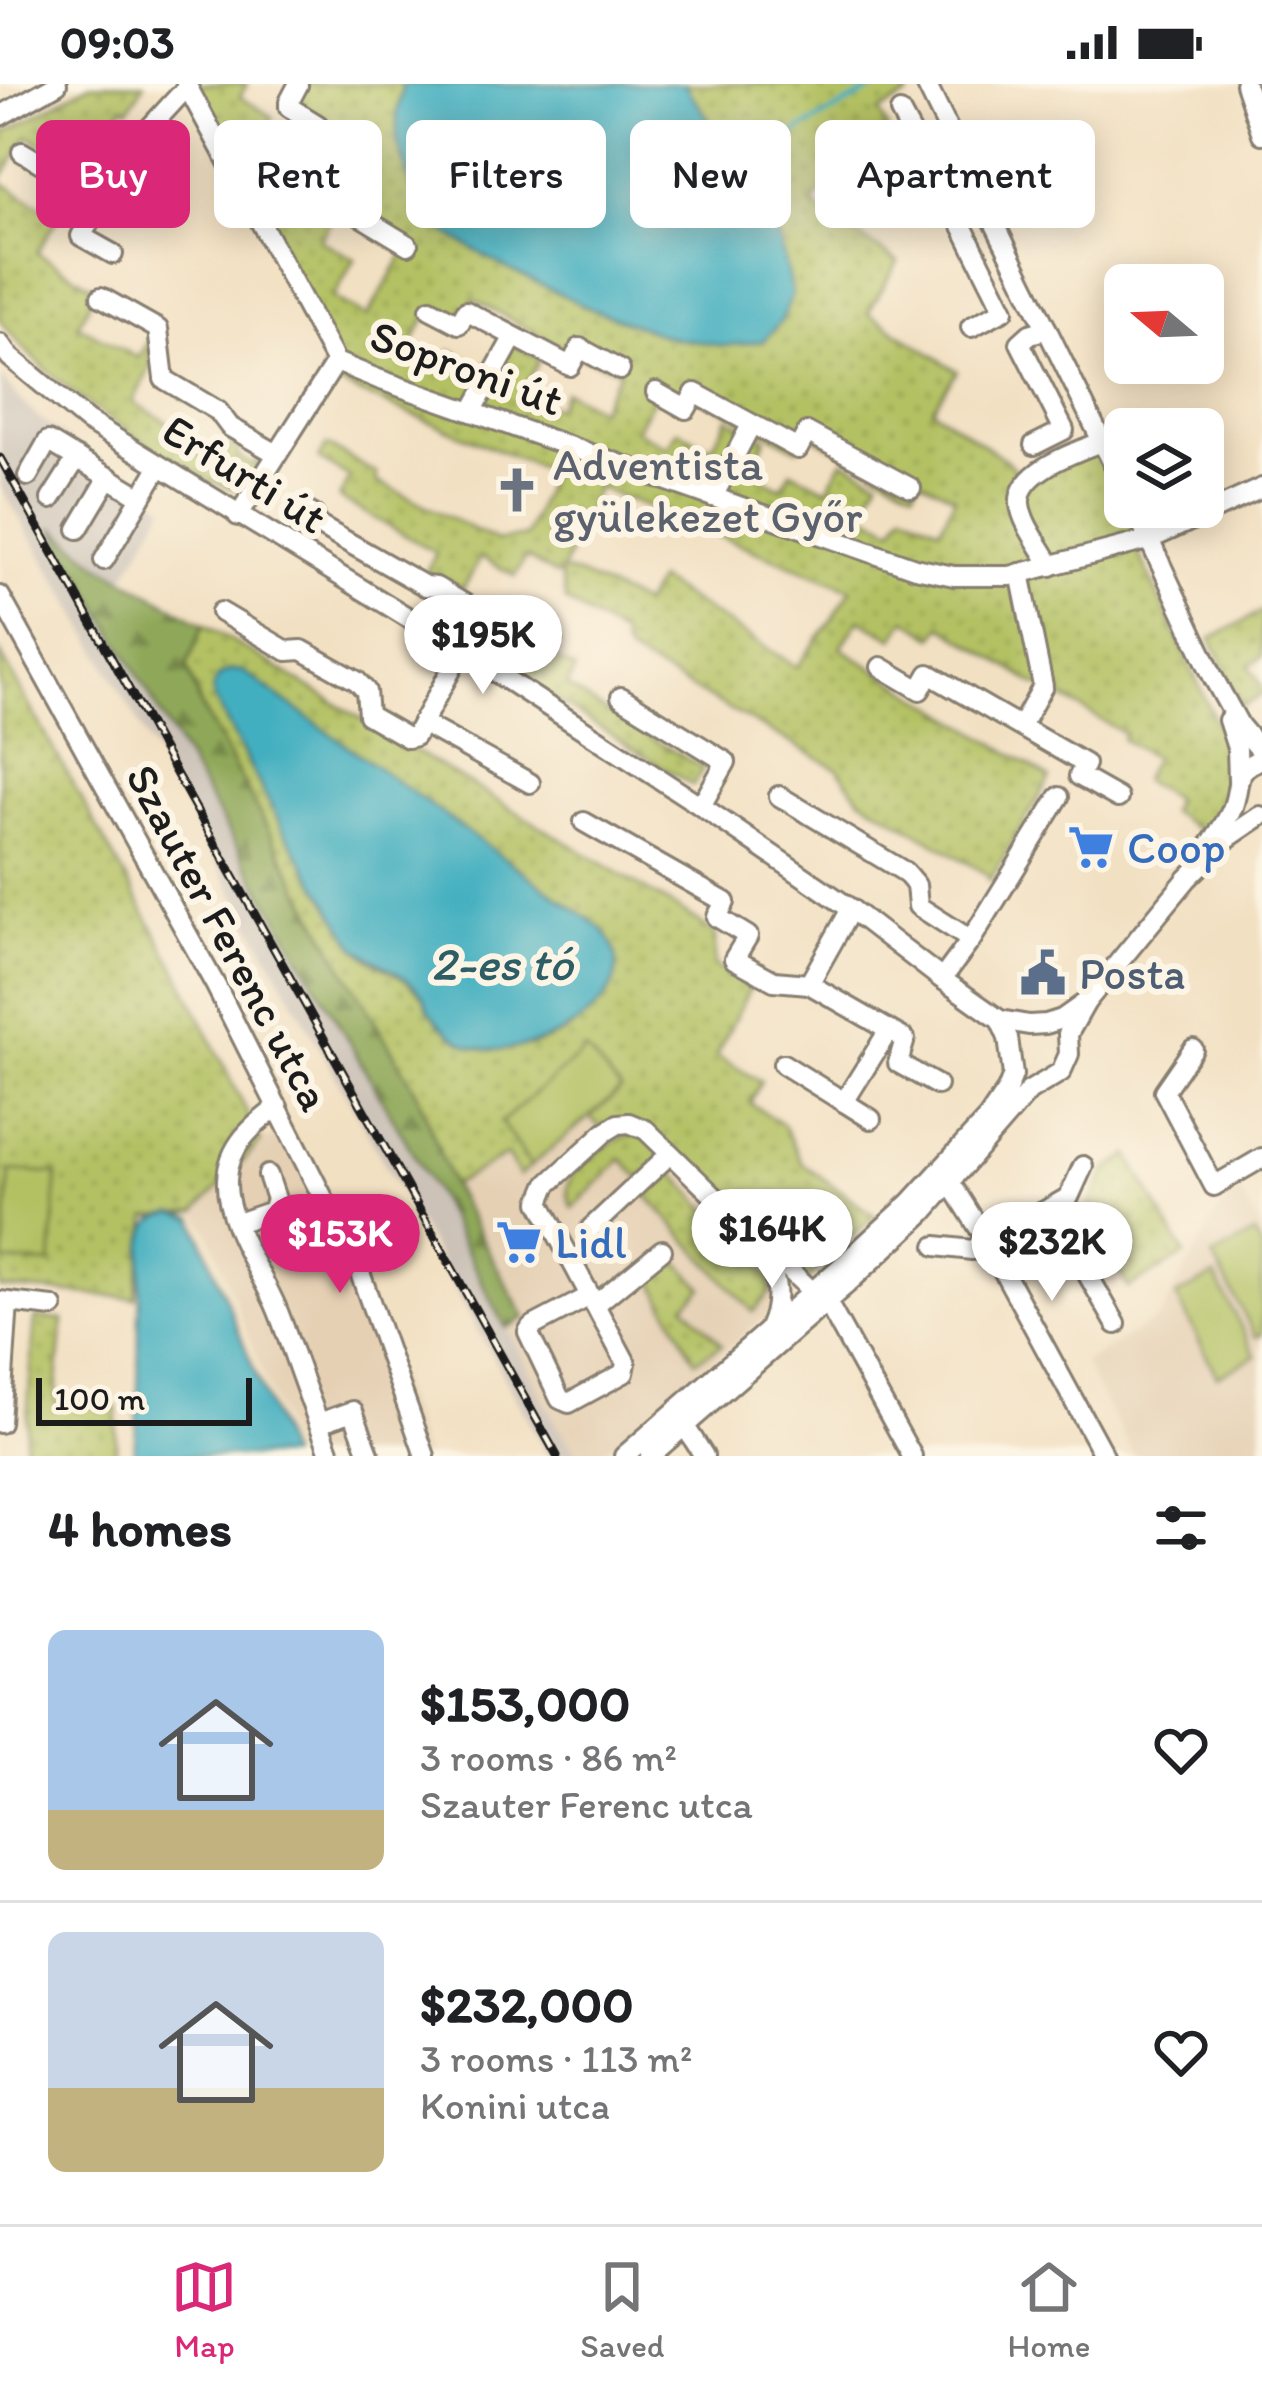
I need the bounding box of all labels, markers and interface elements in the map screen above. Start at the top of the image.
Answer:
text: 09:03 [60,15,175,69]
chip: Buy [36,120,190,228]
chip: Rent [214,120,382,228]
chip: Filters [406,120,606,228]
chip: New [630,120,791,228]
chip: Apartment [815,120,1095,228]
north arrow [1104,264,1224,384]
map controls [1104,264,1224,528]
street label: Soproni út [363,307,571,427]
street label: Erfurti út [153,402,337,544]
button: layers [1104,408,1224,528]
place label: Adventista gyülekezet Győr [553,437,863,543]
church icon: Adventista gyülekezet Győr [492,465,542,515]
pin: $195K [399,595,567,697]
text: $195K [431,610,535,657]
street label: Szauter Ferenc utca [115,755,343,1119]
place label: Coop [1127,820,1226,874]
supermarket icon: Coop [1066,822,1116,872]
water label: 2-es tó [431,934,574,992]
place label: Posta [1079,946,1185,1000]
public building icon: Posta [1018,948,1068,998]
pin: $164K [688,1189,856,1291]
pin: $153K [256,1194,424,1296]
pin: $232K [968,1202,1136,1304]
text: $164K [719,1204,825,1251]
text: $153K [288,1209,392,1256]
place label: Lidl [555,1215,627,1269]
supermarket icon: Lidl [494,1217,544,1267]
text: $232K [999,1217,1105,1264]
scale bar [36,1372,252,1425]
text: 100 m [54,1379,145,1418]
icon: filters [1148,1495,1214,1561]
text: 4 homes [48,1498,232,1559]
text: $153,000 [420,1673,630,1734]
icon: home [144,1678,288,1822]
icon: heart [1148,1717,1214,1783]
text: 3 rooms · 86 m² [420,1734,677,1781]
text: Szauter Ferenc utca [420,1781,753,1828]
text: $232,000 [420,1974,634,2035]
icon: home [144,1980,288,2124]
icon: heart [1148,2019,1214,2085]
text: 3 rooms · 113 m² [420,2035,692,2082]
text: Konini utca [420,2082,610,2129]
tab: Map [171,2254,237,2365]
tab: Saved [580,2254,665,2365]
tab: Home [1007,2254,1091,2365]

